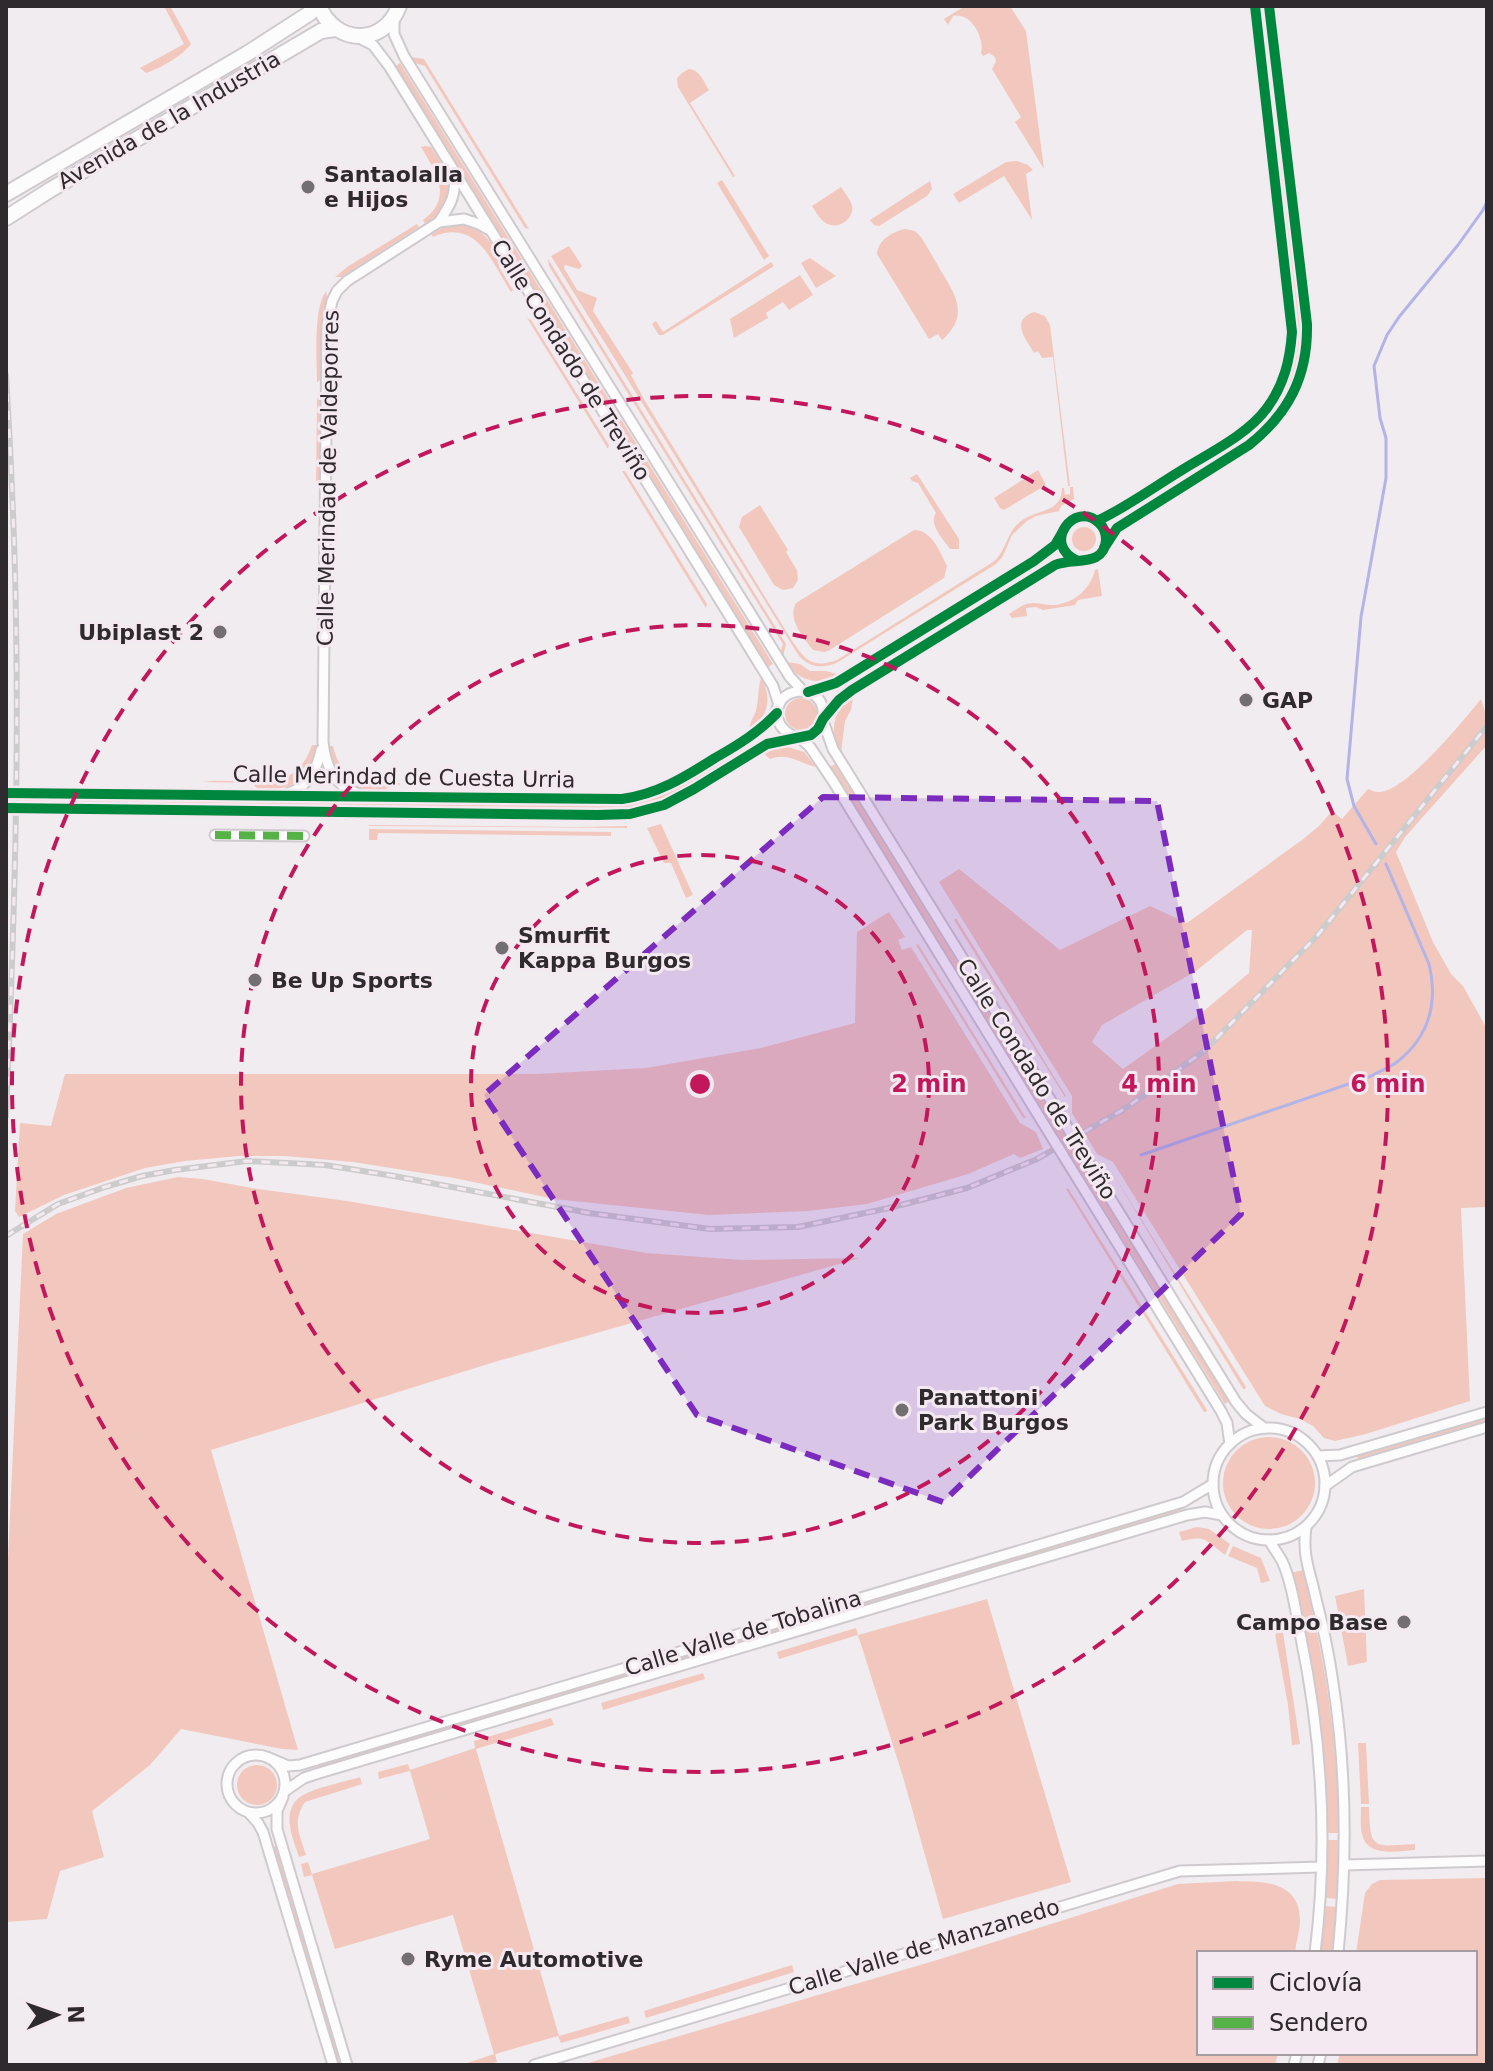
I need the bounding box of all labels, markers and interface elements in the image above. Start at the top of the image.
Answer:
street label: Avenida de la Industria [53,46,285,194]
place label: Santaolalla e Hijos [324,162,463,212]
marker: Santaolalla e Hijos [299,178,317,196]
street label: Calle Condado de Treviño [486,235,656,485]
street label: Calle Merindad de Valdeporres [313,310,343,646]
place label: Ubiplast 2 [78,620,204,645]
marker: Ubiplast 2 [211,623,229,641]
place label: GAP [1262,688,1313,713]
marker: GAP [1237,691,1255,709]
street label: Calle Merindad de Cuesta Urria [232,762,576,792]
place label: Smurfit Kappa Burgos [518,923,691,973]
marker: Smurfit Kappa Burgos [493,939,511,957]
street label: Calle Condado de Treviño [952,954,1122,1204]
place label: Be Up Sports [271,968,433,993]
marker: Be Up Sports [246,971,264,989]
centre of rings [686,1070,714,1098]
text: 2 min [891,1070,967,1098]
text: 4 min [1121,1070,1197,1098]
text: 6 min [1350,1070,1426,1098]
place label: Panattoni Park Burgos [918,1385,1069,1435]
marker: Panattoni Park Burgos [893,1401,911,1419]
street label: Calle Valle de Tobalina [622,1585,864,1681]
place label: Campo Base [1236,1610,1388,1635]
marker: Campo Base [1395,1613,1413,1631]
street label: Calle Valle de Manzanedo [785,1894,1063,2000]
place label: Ryme Automotive [424,1947,643,1972]
marker: Ryme Automotive [399,1950,417,1968]
legend [1197,1951,1477,2055]
text: Ciclovía [1269,1969,1363,1997]
north arrow [16,1975,96,2055]
text: N [63,2005,88,2024]
text: Sendero [1269,2009,1368,2037]

